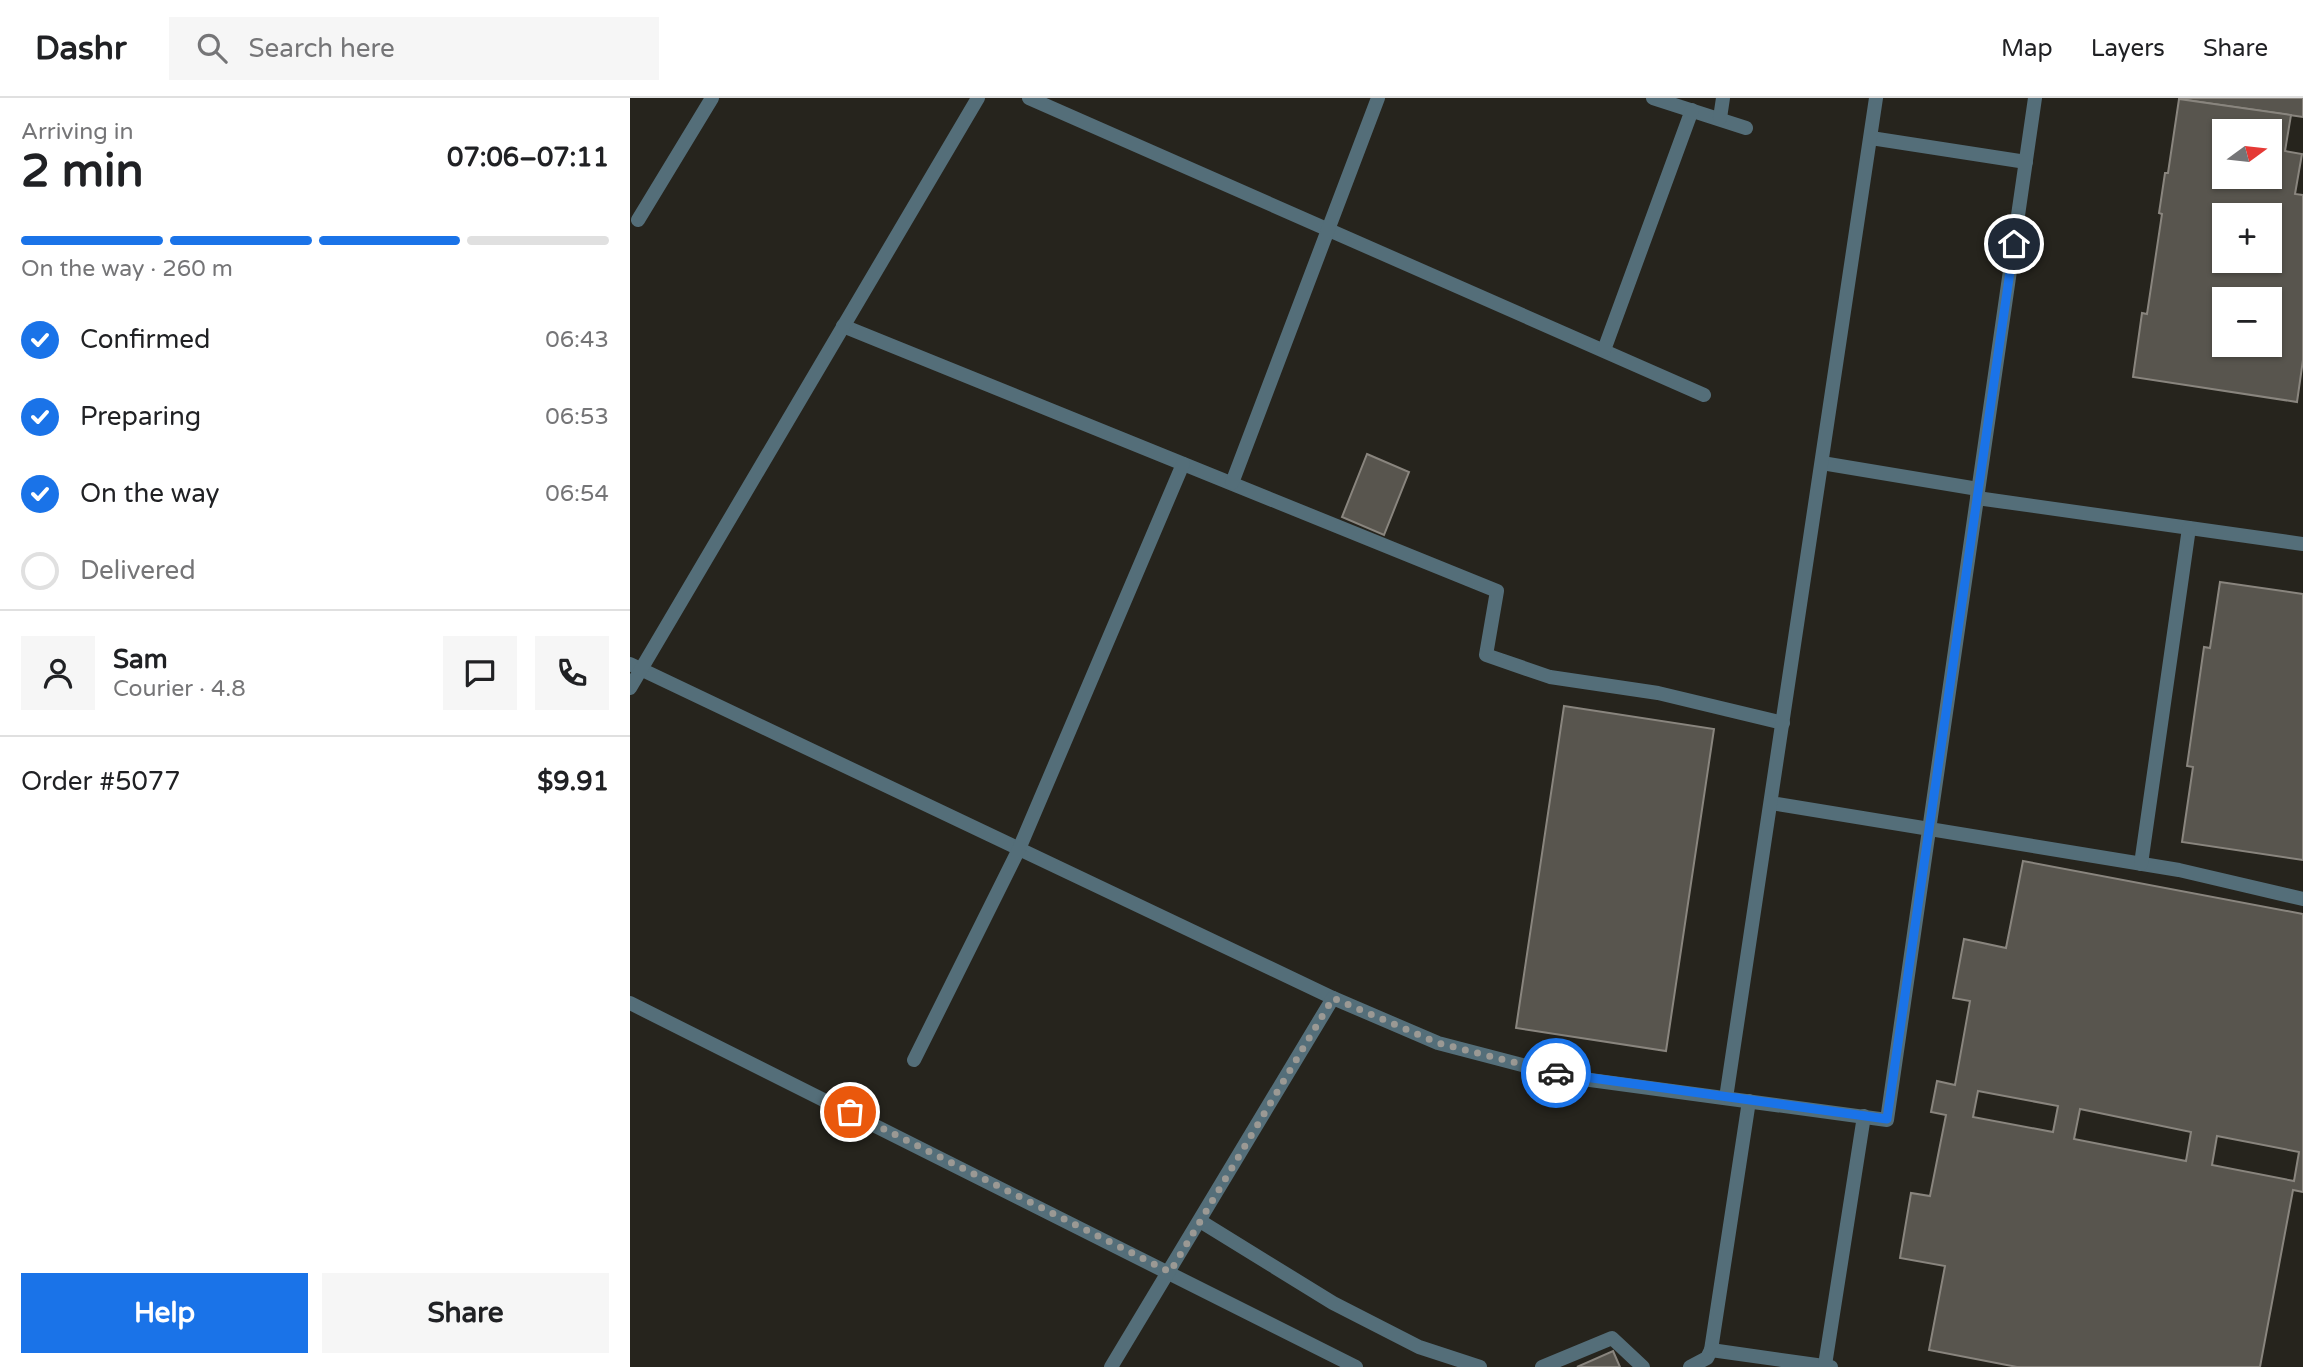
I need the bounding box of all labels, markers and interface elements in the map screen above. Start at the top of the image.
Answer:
search box [169,17,659,80]
text: Dashr [35,29,127,68]
icon: search [193,29,231,67]
text: Search here [249,33,395,64]
text: Map [2001,34,2053,63]
text: Layers [2091,34,2165,63]
text: Share [2203,34,2268,63]
text: Arriving in [21,118,134,146]
north arrow [2212,119,2282,189]
map controls [2212,119,2282,357]
text: 07:06–07:11 [447,142,609,173]
text: 2 min [21,144,144,199]
button: + [2212,203,2282,273]
pin [1984,214,2044,274]
icon: home [1995,225,2033,263]
text: On the way · 260 m [21,255,233,283]
button: − [2212,287,2282,357]
icon: check [21,321,59,359]
text: Confirmed [80,324,210,355]
text: 06:43 [545,326,609,354]
icon: check [21,398,59,436]
text: Preparing [80,401,201,432]
text: 06:53 [545,403,609,431]
icon: check [21,475,59,513]
text: On the way [80,478,220,509]
text: 06:54 [545,480,609,508]
text: Delivered [80,555,196,586]
button: person [21,636,95,710]
button: chat [443,636,517,710]
button: phone [535,636,609,710]
text: Sam [113,644,168,675]
text: Courier · 4.8 [113,675,246,703]
text: Order #5077 [21,766,181,797]
text: $9.91 [537,766,609,797]
courier [1521,1038,1591,1108]
icon: car [1537,1054,1575,1092]
pin [820,1082,880,1142]
icon: bag [831,1093,869,1131]
button: Help [21,1273,308,1353]
button: Share [322,1273,609,1353]

